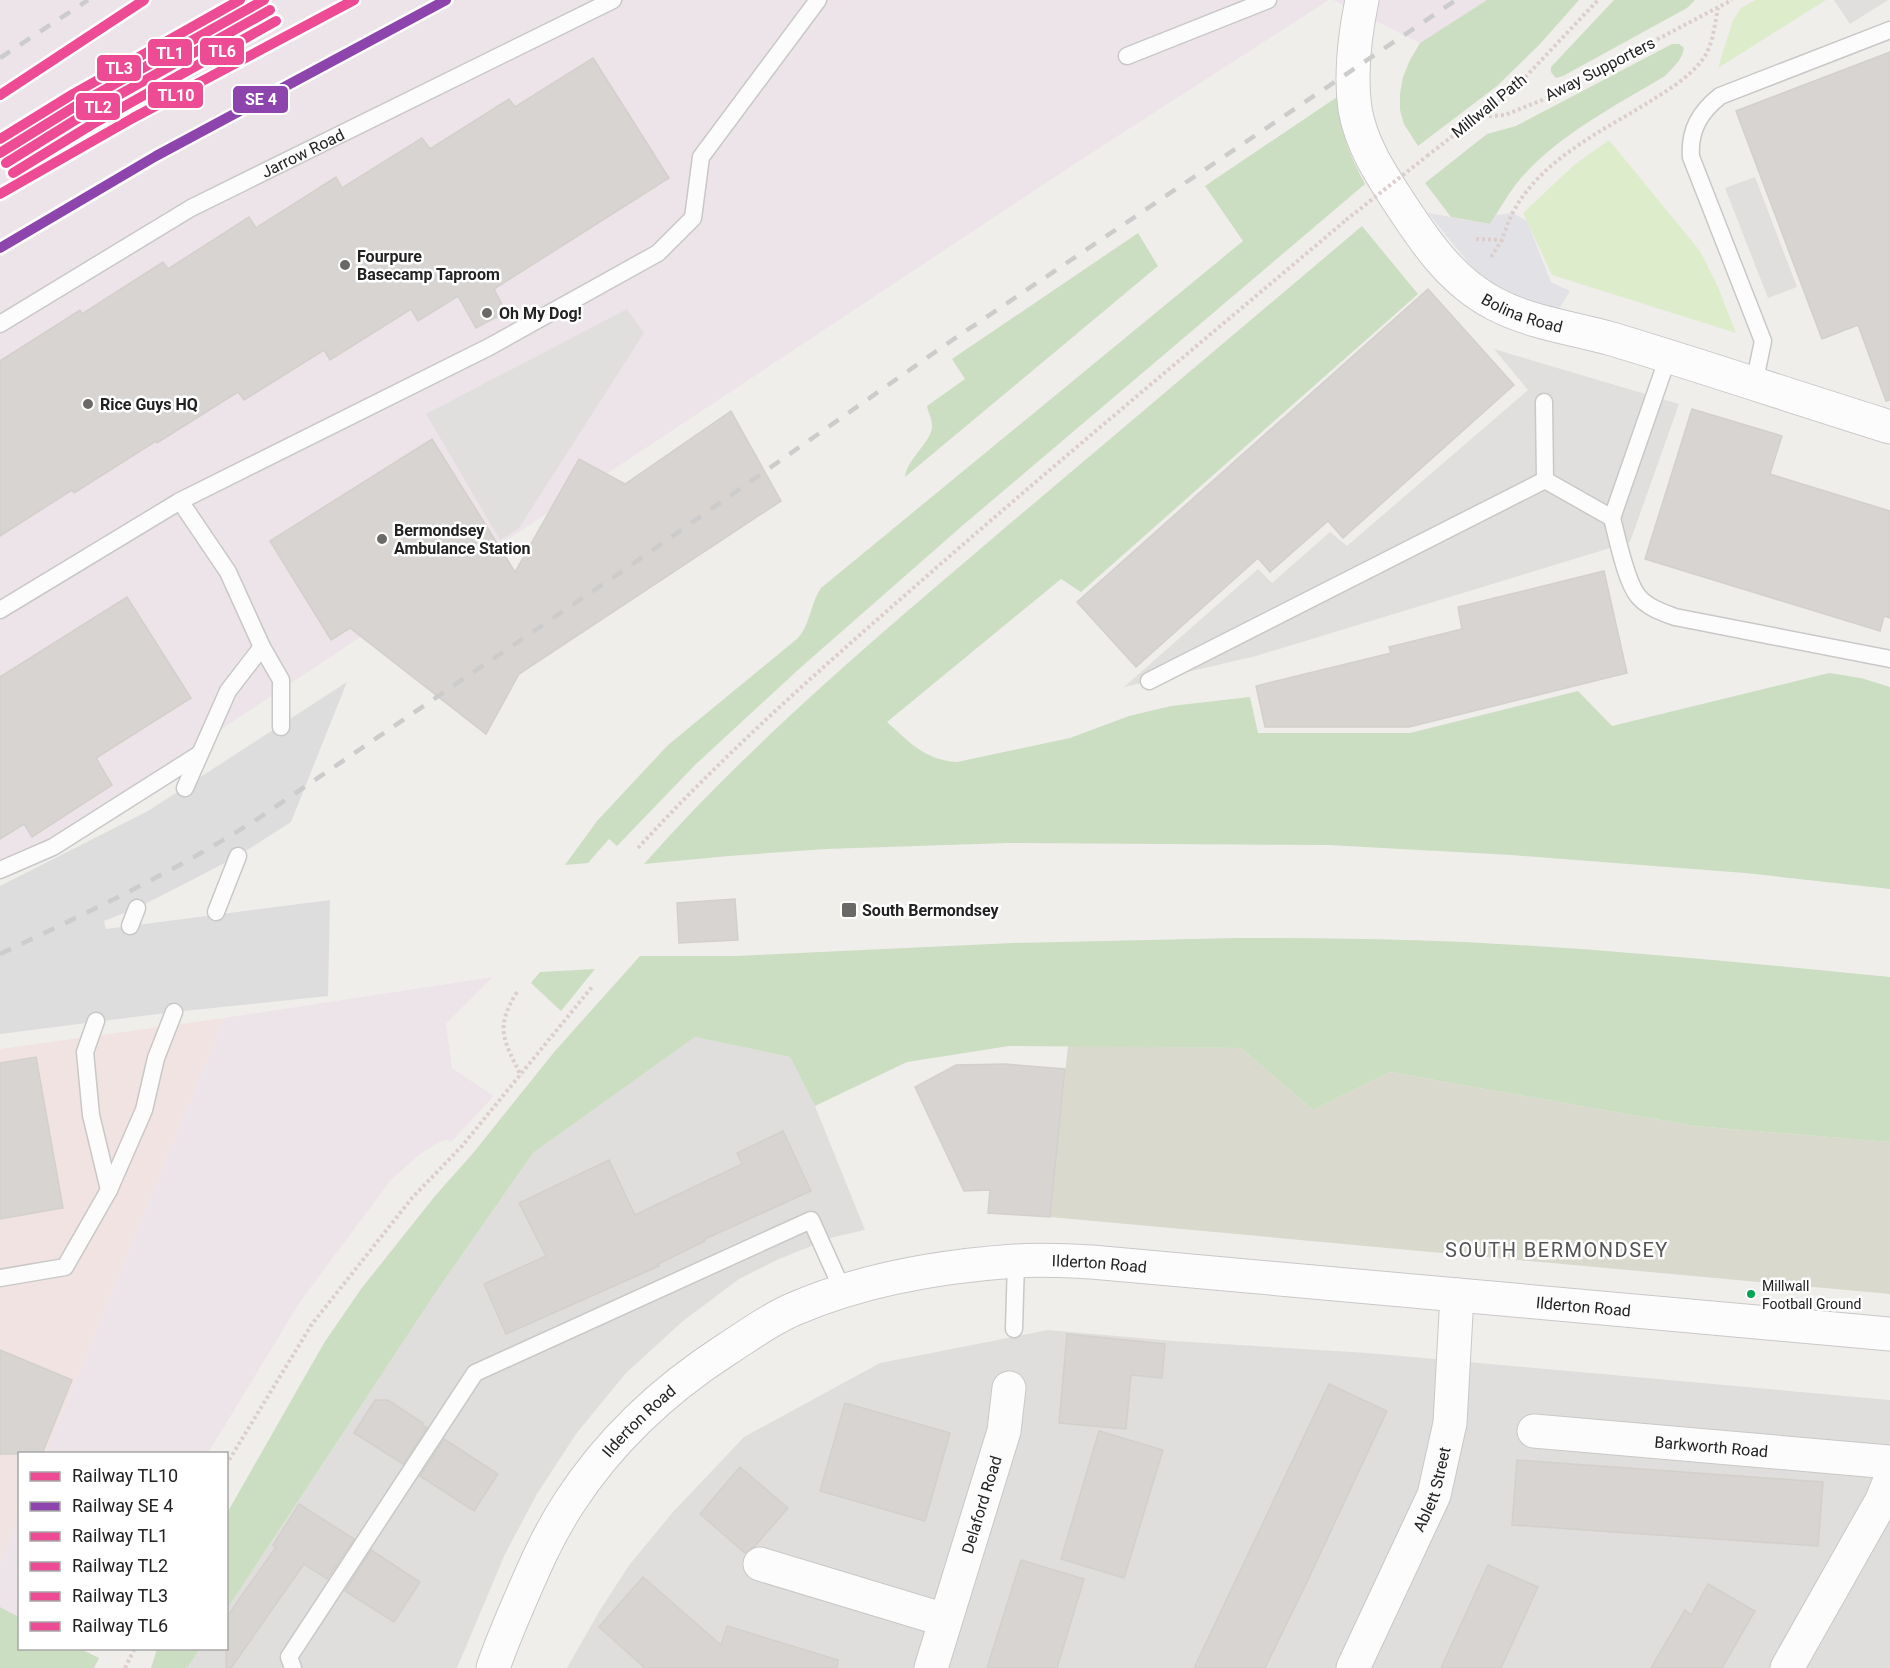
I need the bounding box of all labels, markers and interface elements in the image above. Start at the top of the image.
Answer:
street label: Away Supporters [1542,33,1658,105]
line badge: TL6 [199,37,245,66]
line badge: TL1 [147,38,193,67]
text: TL6 [208,42,236,61]
text: TL1 [156,44,184,63]
line badge: TL3 [96,54,142,82]
text: TL3 [105,59,133,78]
street label: Millwall Path [1448,70,1530,142]
line badge: TL10 [147,81,204,109]
line badge: SE 4 [232,85,289,114]
text: TL10 [158,86,194,105]
text: SE 4 [245,90,277,109]
line badge: TL2 [75,92,121,121]
text: TL2 [84,98,112,117]
street label: Jarrow Road [258,125,347,181]
place label: Fourpure Basecamp Taproom [357,247,500,284]
marker: Fourpure Basecamp Taproom [338,258,352,272]
street label: Bolina Road [1478,289,1565,336]
place label: Oh My Dog! [499,304,582,323]
marker: Oh My Dog! [480,306,494,320]
place label: Rice Guys HQ [100,395,198,414]
marker: Rice Guys HQ [81,397,95,411]
place label: Bermondsey Ambulance Station [394,521,531,558]
marker: Bermondsey Ambulance Station [375,532,389,546]
marker: South Bermondsey [840,901,858,919]
place label: South Bermondsey [862,901,1000,920]
district label: SOUTH BERMONDSEY [1445,1238,1669,1262]
street label: Ilderton Road [1052,1251,1148,1276]
place label: Millwall Football Ground [1762,1278,1861,1312]
marker: Millwall Football Ground [1745,1288,1757,1300]
street label: Ilderton Road [1535,1293,1632,1320]
street label: Ilderton Road [598,1381,679,1461]
street label: Barkworth Road [1654,1432,1769,1461]
street label: Ablett Street [1409,1445,1454,1535]
legend [18,1452,228,1650]
street label: Delaford Road [957,1453,1005,1556]
text: Railway TL10 [72,1465,178,1486]
text: Railway SE 4 [72,1495,173,1516]
text: Railway TL1 [72,1525,168,1546]
text: Railway TL2 [72,1555,168,1576]
text: Railway TL3 [72,1585,168,1606]
text: Railway TL6 [72,1615,168,1636]

